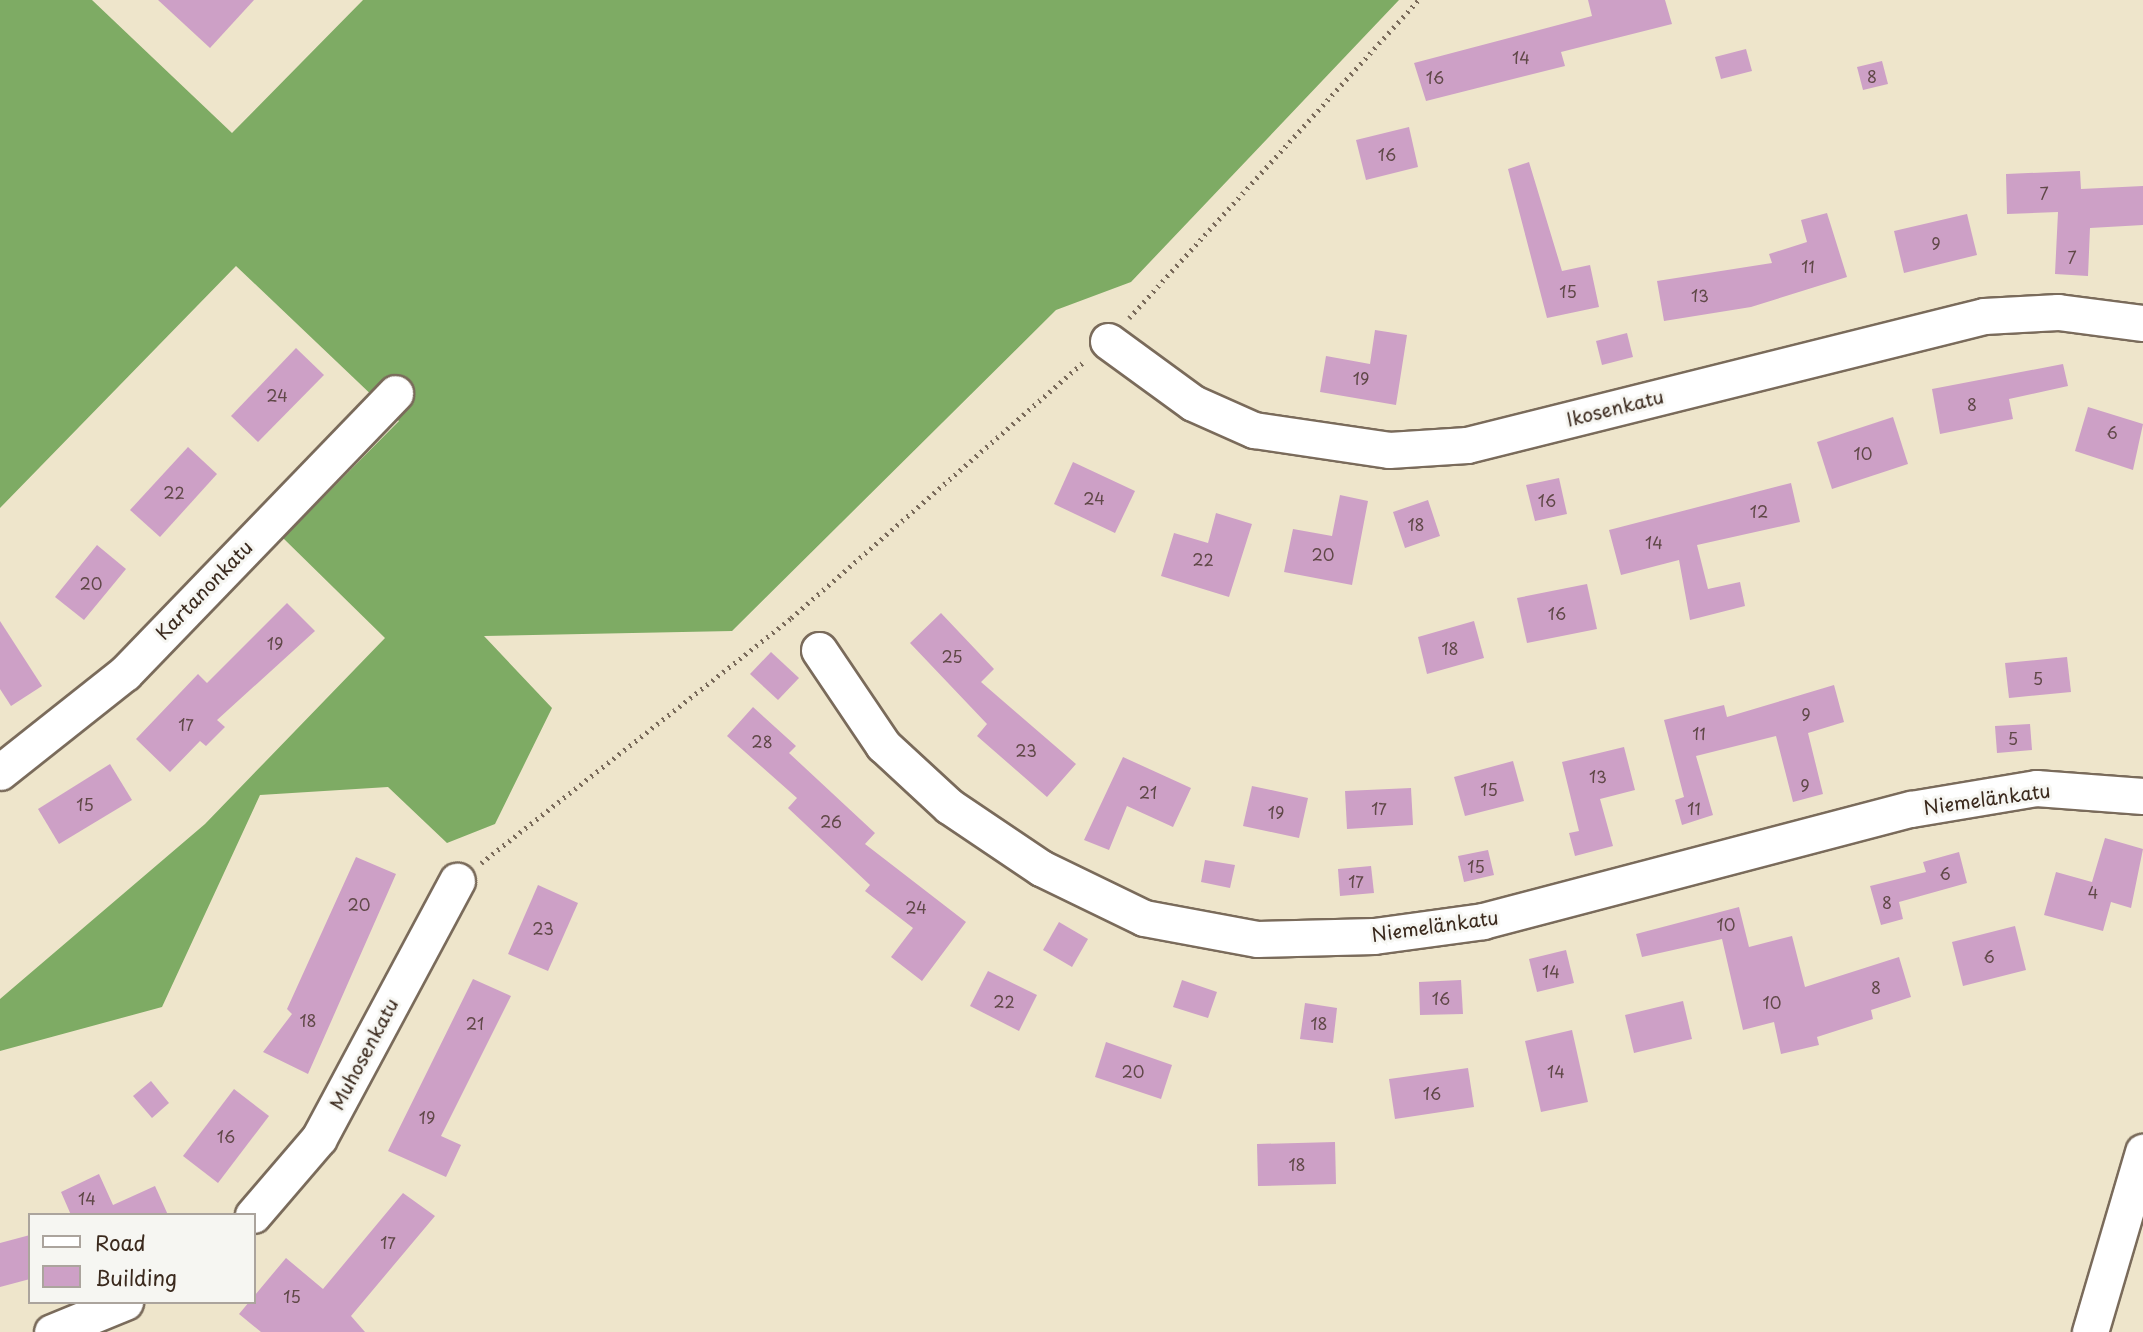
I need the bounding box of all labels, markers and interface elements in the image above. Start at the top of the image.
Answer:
house number: 14 [1512,47,1530,67]
house number: 8 [1867,66,1877,86]
house number: 16 [1426,67,1444,87]
house number: 16 [1378,144,1396,164]
house number: 7 [2039,183,2049,203]
house number: 9 [1931,233,1941,253]
house number: 7 [2067,247,2077,267]
house number: 11 [1801,256,1815,276]
house number: 15 [1559,281,1577,301]
house number: 13 [1691,285,1709,305]
house number: 19 [1353,368,1369,388]
house number: 24 [266,385,288,405]
street label: Ikosenkatu [1564,385,1666,431]
house number: 8 [1967,394,1977,414]
house number: 6 [2106,422,2118,442]
house number: 10 [1854,443,1872,463]
house number: 22 [163,482,185,502]
house number: 24 [1083,488,1105,508]
house number: 16 [1538,490,1556,510]
house number: 12 [1750,501,1768,521]
house number: 18 [1407,514,1425,534]
house number: 14 [1645,532,1663,552]
street label: Kartanonkatu [151,536,257,644]
house number: 20 [1312,544,1334,564]
house number: 22 [1192,549,1214,569]
house number: 20 [80,573,102,593]
house number: 16 [1548,603,1566,623]
house number: 19 [267,633,283,653]
house number: 18 [1441,638,1459,658]
house number: 25 [941,646,963,666]
house number: 5 [2033,668,2043,688]
house number: 9 [1801,704,1811,724]
house number: 17 [178,714,194,734]
house number: 11 [1692,723,1706,743]
house number: 5 [2008,728,2018,748]
house number: 28 [751,731,773,751]
house number: 23 [1015,740,1037,760]
house number: 13 [1589,766,1607,786]
house number: 9 [1800,775,1810,795]
house number: 15 [1480,779,1498,799]
street label: Niemelänkatu [1922,779,2052,819]
house number: 21 [1139,782,1157,802]
house number: 15 [76,794,94,814]
house number: 17 [1371,798,1387,818]
house number: 11 [1687,798,1701,818]
house number: 19 [1268,802,1284,822]
house number: 26 [820,811,842,831]
house number: 15 [1467,856,1485,876]
house number: 6 [1939,863,1951,883]
house number: 17 [1348,871,1364,891]
house number: 4 [2088,882,2098,902]
house number: 8 [1882,892,1892,912]
house number: 20 [348,894,370,914]
house number: 24 [905,897,927,917]
street label: Niemelänkatu [1370,906,1500,946]
house number: 10 [1717,914,1735,934]
house number: 23 [532,918,554,938]
house number: 6 [1983,946,1995,966]
house number: 14 [1542,961,1560,981]
house number: 8 [1871,977,1881,997]
house number: 16 [1432,988,1450,1008]
house number: 22 [993,991,1015,1011]
house number: 10 [1763,992,1781,1012]
street label: Muhosenkatu [325,994,403,1114]
house number: 18 [299,1010,317,1030]
house number: 21 [466,1013,484,1033]
house number: 18 [1310,1013,1328,1033]
house number: 20 [1122,1061,1144,1081]
house number: 14 [1547,1061,1565,1081]
house number: 16 [1423,1083,1441,1103]
house number: 19 [419,1107,435,1127]
house number: 16 [217,1126,235,1146]
house number: 18 [1288,1154,1306,1174]
house number: 14 [78,1188,96,1208]
legend [28,1213,256,1304]
text: Road [95,1226,146,1258]
house number: 17 [380,1232,396,1252]
text: Building [95,1261,177,1293]
house number: 15 [283,1286,301,1306]

